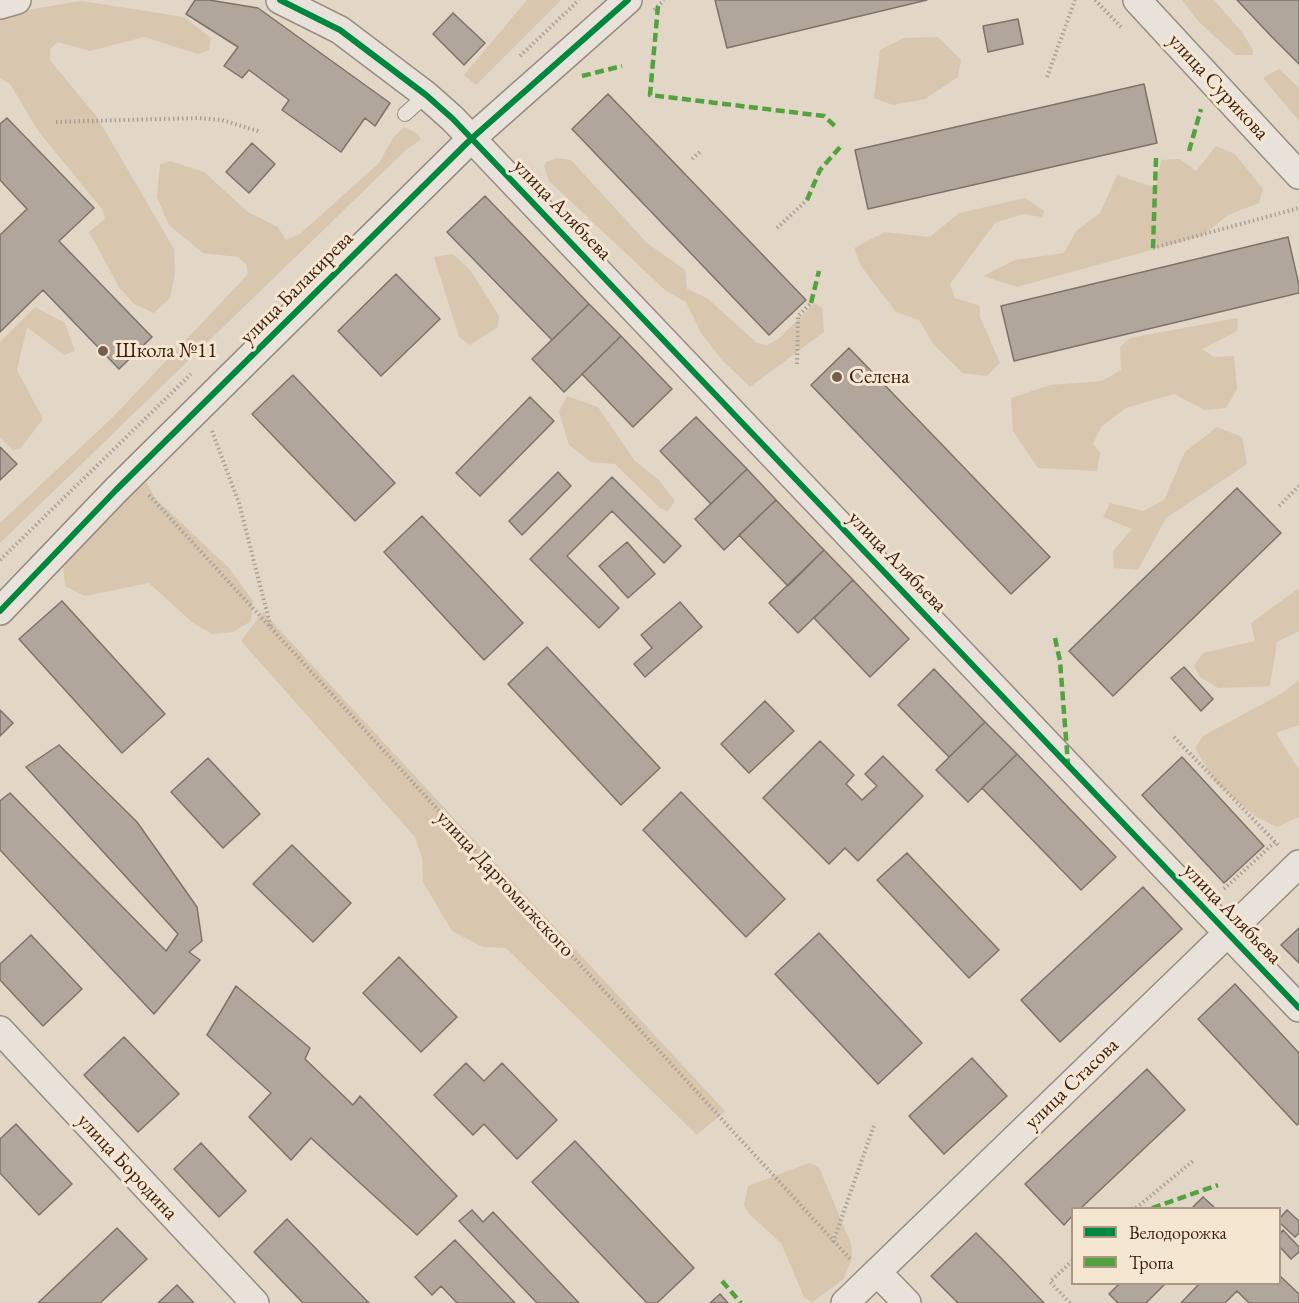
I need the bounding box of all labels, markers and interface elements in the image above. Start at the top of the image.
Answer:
street label: улица Сурикова [1162,28,1274,146]
street label: улица Алябьева [507,154,617,266]
street label: улица Балакирева [235,226,359,350]
place label: Школа №11 [115,338,217,364]
marker: Школа №11 [96,344,110,358]
place label: Селена [849,364,910,390]
marker: Селена [830,370,844,384]
street label: улица Алябьева [842,506,952,618]
street label: улица Даргомыжского [431,805,579,963]
street label: улица Алябьева [1177,858,1287,970]
street label: улица Стасова [1020,1033,1124,1135]
street label: улица Бородина [71,1108,183,1226]
legend [1071,1207,1281,1285]
text: Велодорожка [1129,1221,1227,1244]
text: Тропа [1129,1251,1174,1274]

